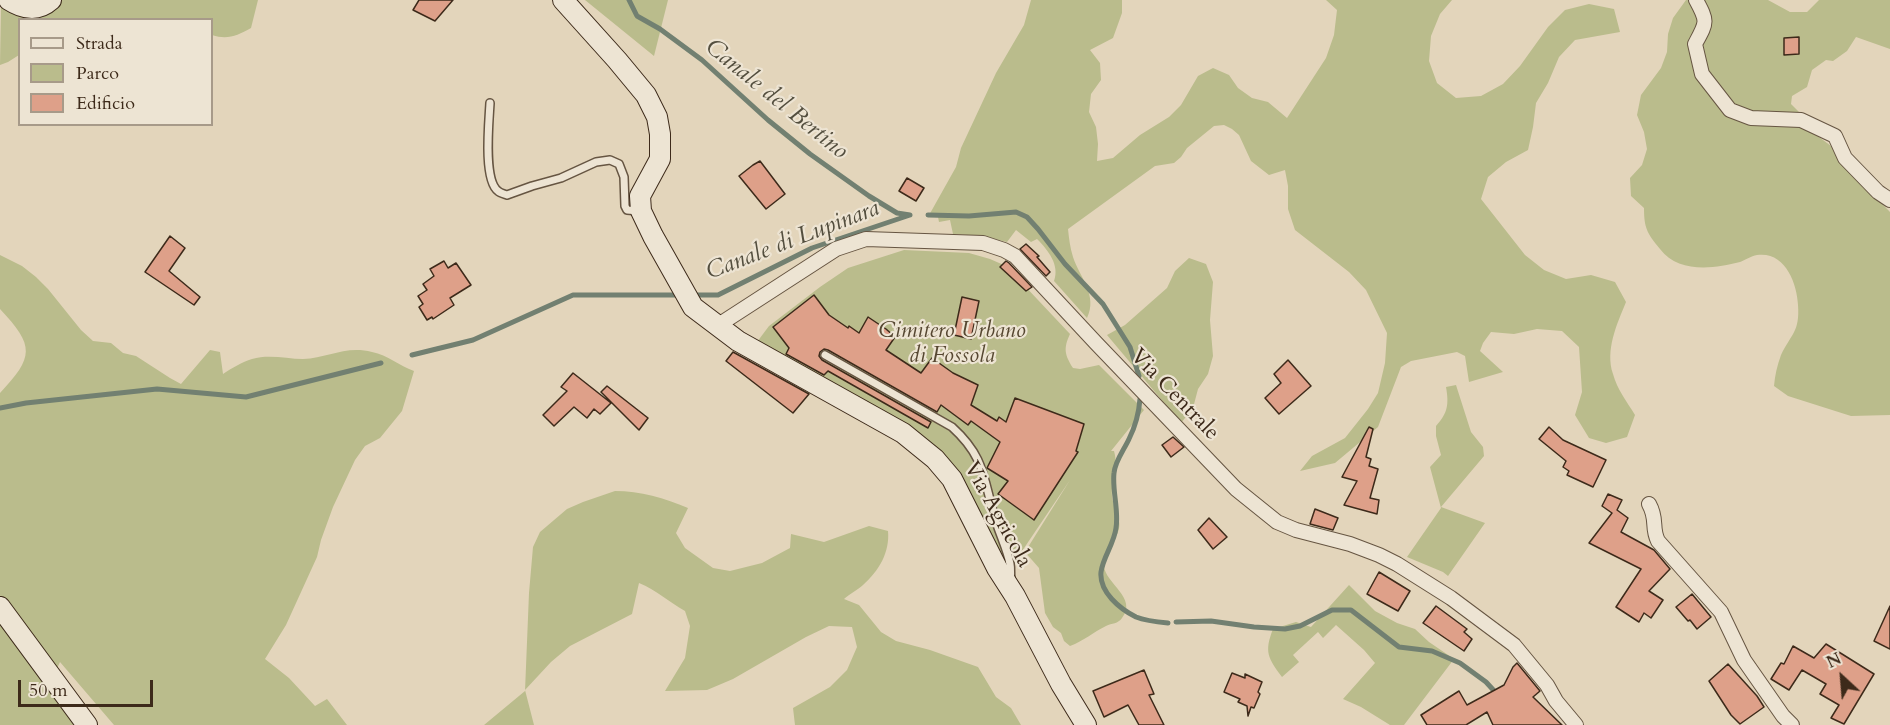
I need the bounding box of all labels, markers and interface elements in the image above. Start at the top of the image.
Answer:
legend [18,18,213,126]
text: Strada [76,31,122,56]
water label: Canale del Bertino [699,34,853,166]
text: Parco [76,61,119,86]
text: Edificio [76,91,135,116]
water label: Canale di Lupinara [702,195,884,287]
park label: Cimitero Urbano di Fossola [878,319,1026,370]
street label: Via Centrale [1124,344,1224,446]
street label: Via Agricola [957,457,1037,573]
north arrow [1812,647,1872,707]
text: N [1823,648,1845,674]
scale bar [21,668,156,706]
text: 50 m [29,678,68,703]

